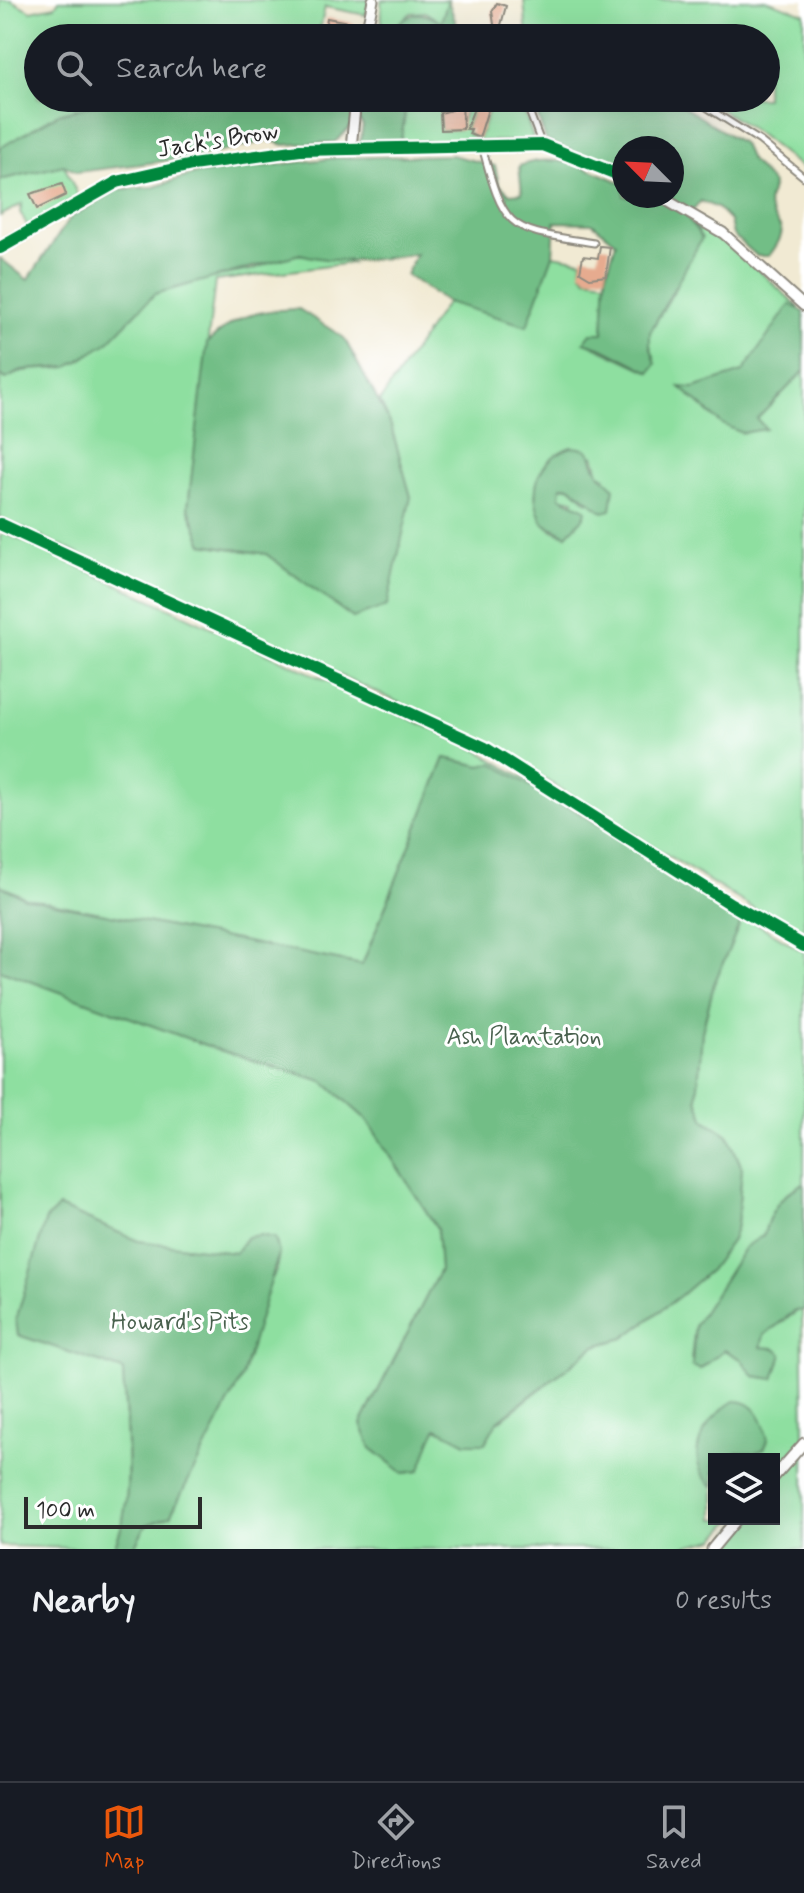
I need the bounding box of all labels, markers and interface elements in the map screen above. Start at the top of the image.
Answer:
search box [24,24,780,112]
icon: search [52,46,96,90]
text: Search here [116,49,267,88]
street label: Jack's Brow [155,116,281,166]
north arrow [612,136,684,208]
park label: Ash Plantation [446,1022,602,1053]
park label: Howard's Pits [111,1307,249,1338]
map controls [708,1453,780,1525]
button: layers [708,1453,780,1525]
scale bar [24,1493,202,1529]
text: 100 m [36,1497,95,1525]
text: Nearby [32,1579,136,1624]
text: 0 results [675,1584,772,1618]
tab: Map [102,1800,146,1876]
tab: Directions [351,1800,441,1876]
tab: Saved [646,1800,702,1876]

